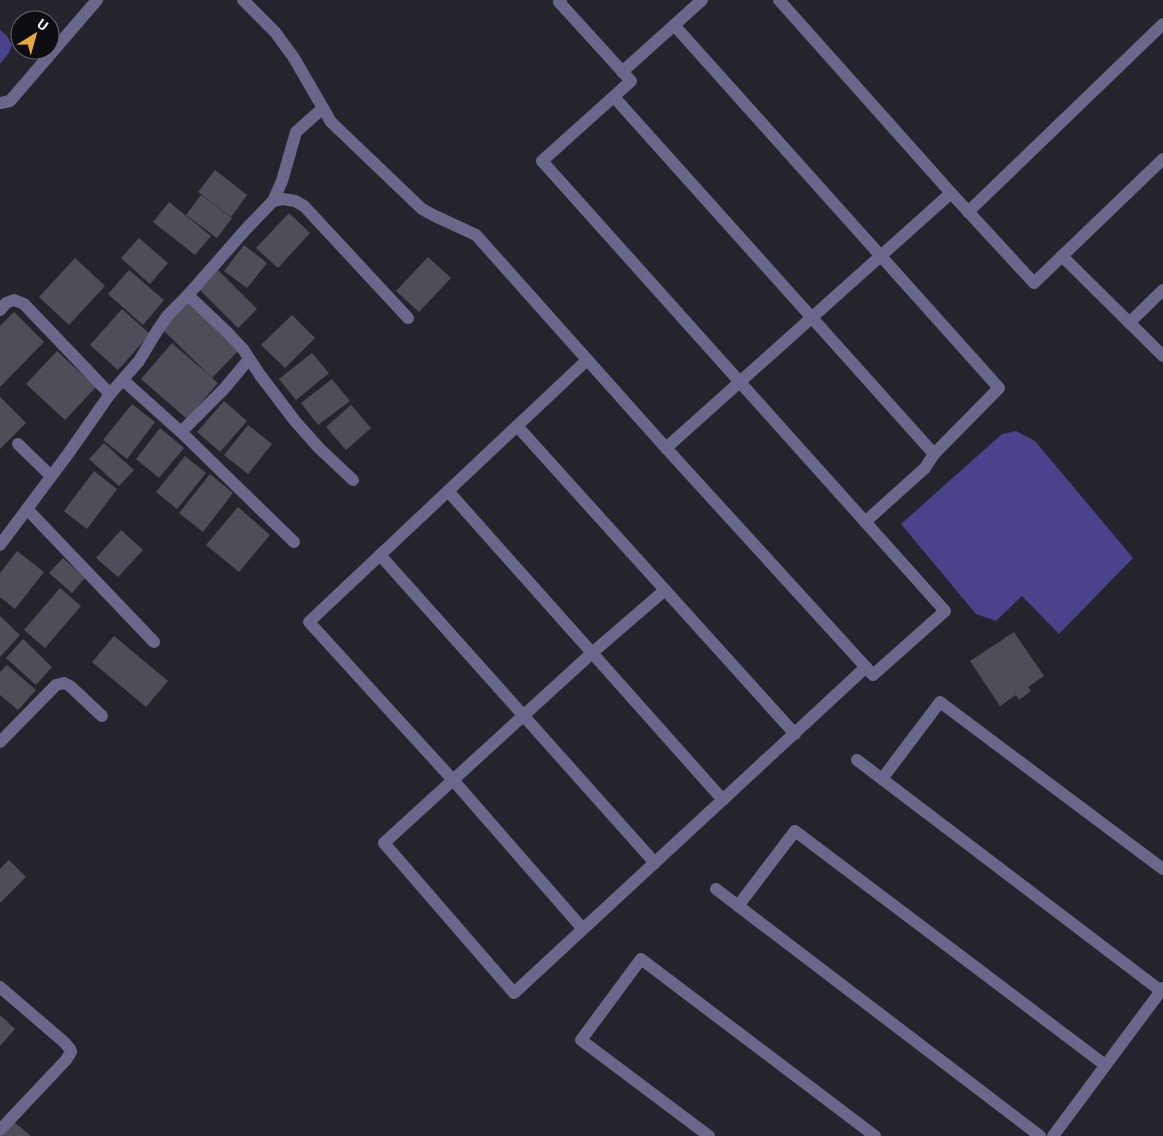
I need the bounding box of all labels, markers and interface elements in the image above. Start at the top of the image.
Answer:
north arrow [10,10,60,60]
text: U [34,15,52,34]

